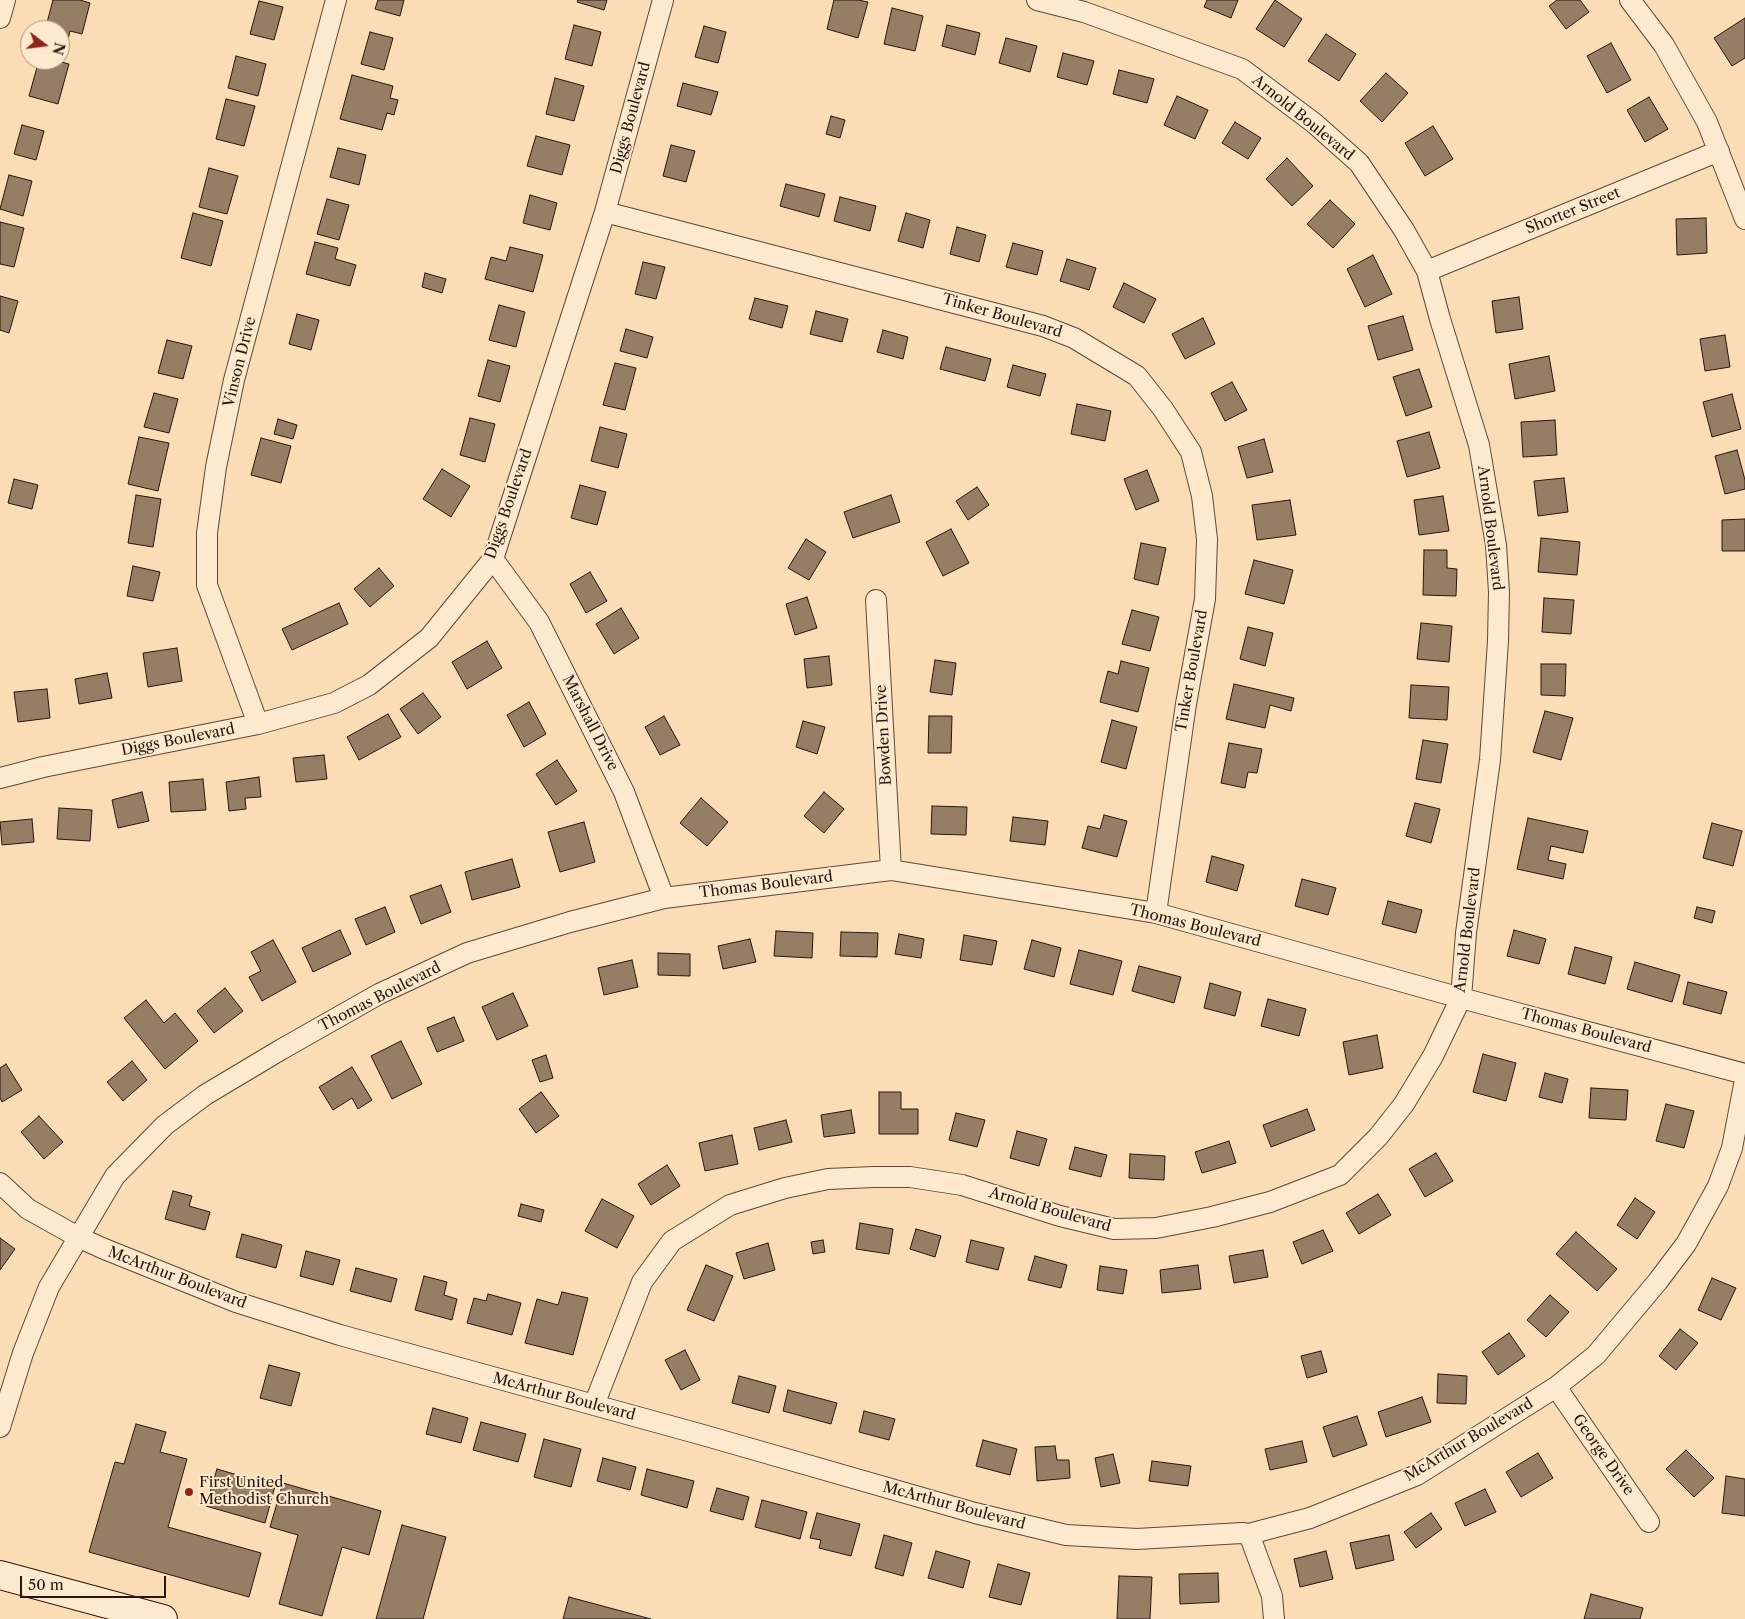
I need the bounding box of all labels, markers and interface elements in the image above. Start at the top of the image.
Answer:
north arrow [20,20,70,70]
text: N [48,40,69,57]
street label: Diggs Boulevard [607,60,655,176]
street label: Arnold Boulevard [1248,71,1358,165]
street label: Shorter Street [1523,184,1623,238]
street label: Tinker Boulevard [940,290,1064,342]
street label: Vinson Drive [220,315,260,409]
street label: Diggs Boulevard [482,447,536,561]
street label: Arnold Boulevard [1473,464,1507,592]
street label: Tinker Boulevard [1172,608,1212,734]
street label: Marshall Drive [558,672,622,774]
street label: Bowden Drive [872,684,896,786]
street label: Diggs Boulevard [120,720,236,760]
street label: Arnold Boulevard [1451,866,1485,994]
street label: Thomas Boulevard [698,868,834,902]
street label: Thomas Boulevard [1128,901,1262,951]
street label: Thomas Boulevard [316,958,444,1036]
street label: Thomas Boulevard [1519,1005,1653,1057]
street label: Arnold Boulevard [987,1184,1113,1236]
street label: McArthur Boulevard [105,1243,249,1313]
street label: McArthur Boulevard [491,1369,637,1425]
street label: McArthur Boulevard [1401,1395,1537,1485]
street label: George Drive [1568,1411,1638,1499]
place label: First United Methodist Church [199,1474,329,1509]
street label: McArthur Boulevard [881,1478,1027,1534]
marker: First United Methodist Church [183,1486,195,1498]
scale bar [22,1566,169,1598]
text: 50 m [28,1575,64,1594]

